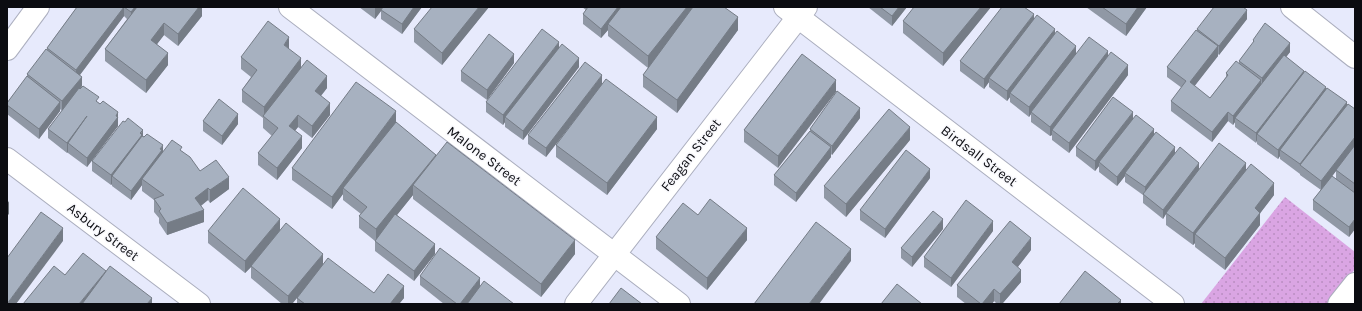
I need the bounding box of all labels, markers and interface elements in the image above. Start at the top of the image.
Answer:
street label: Feagan Street [657,115,725,195]
street label: Birdsall Street [938,122,1020,190]
street label: Malone Street [444,123,524,189]
street label: Asbury Street [64,199,142,265]

